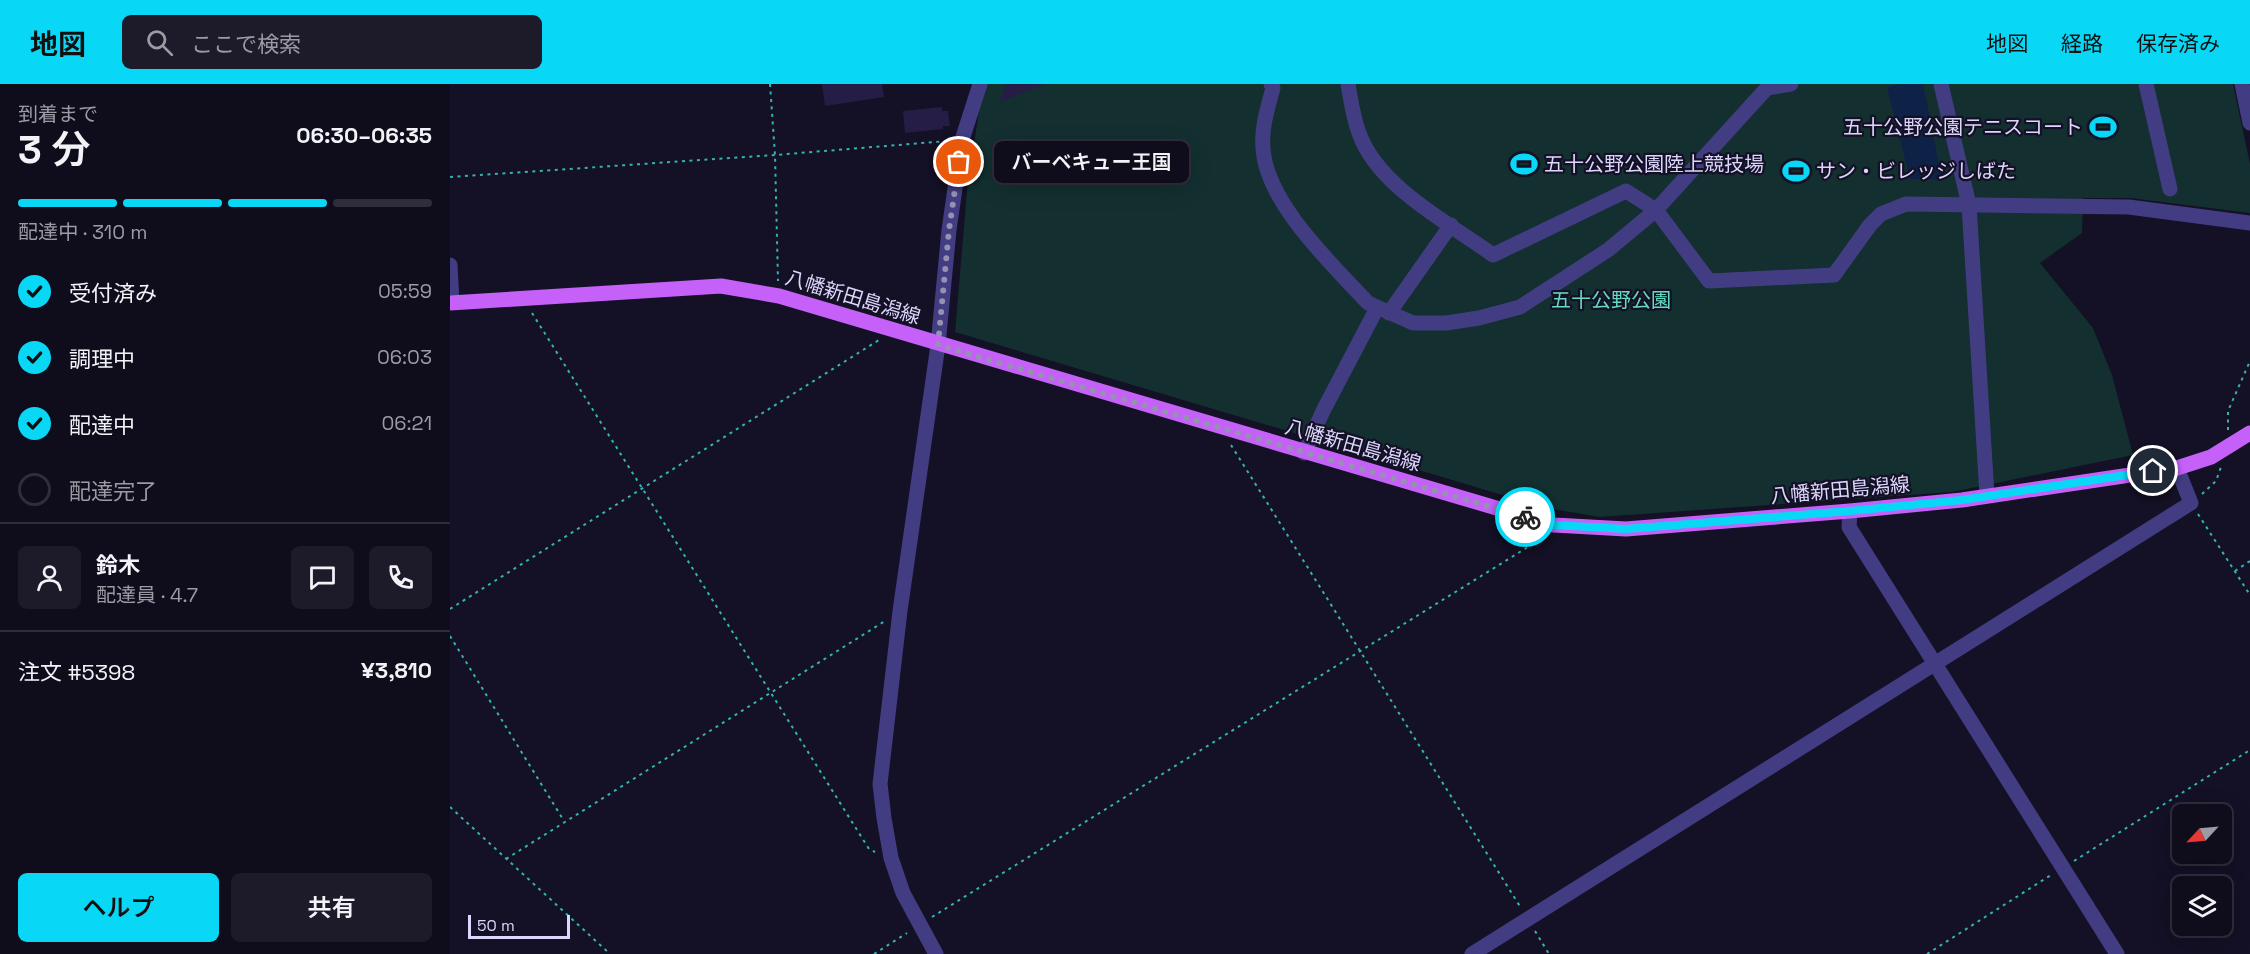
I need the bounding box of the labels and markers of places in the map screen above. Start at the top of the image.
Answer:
sports icon: 五十公野公園テニスコート [2088,112,2118,142]
place label: 五十公野公園テニスコート [1843,114,2083,140]
pin [933,136,984,187]
callout: バーベキュー王国 [995,141,1190,183]
sports icon: 五十公野公園陸上競技場 [1509,149,1539,179]
place label: 五十公野公園陸上競技場 [1544,151,1764,177]
sports icon: サン・ビレッジしばた [1781,156,1811,186]
place label: サン・ビレッジしばた [1816,158,2016,184]
pin [2127,445,2178,496]

